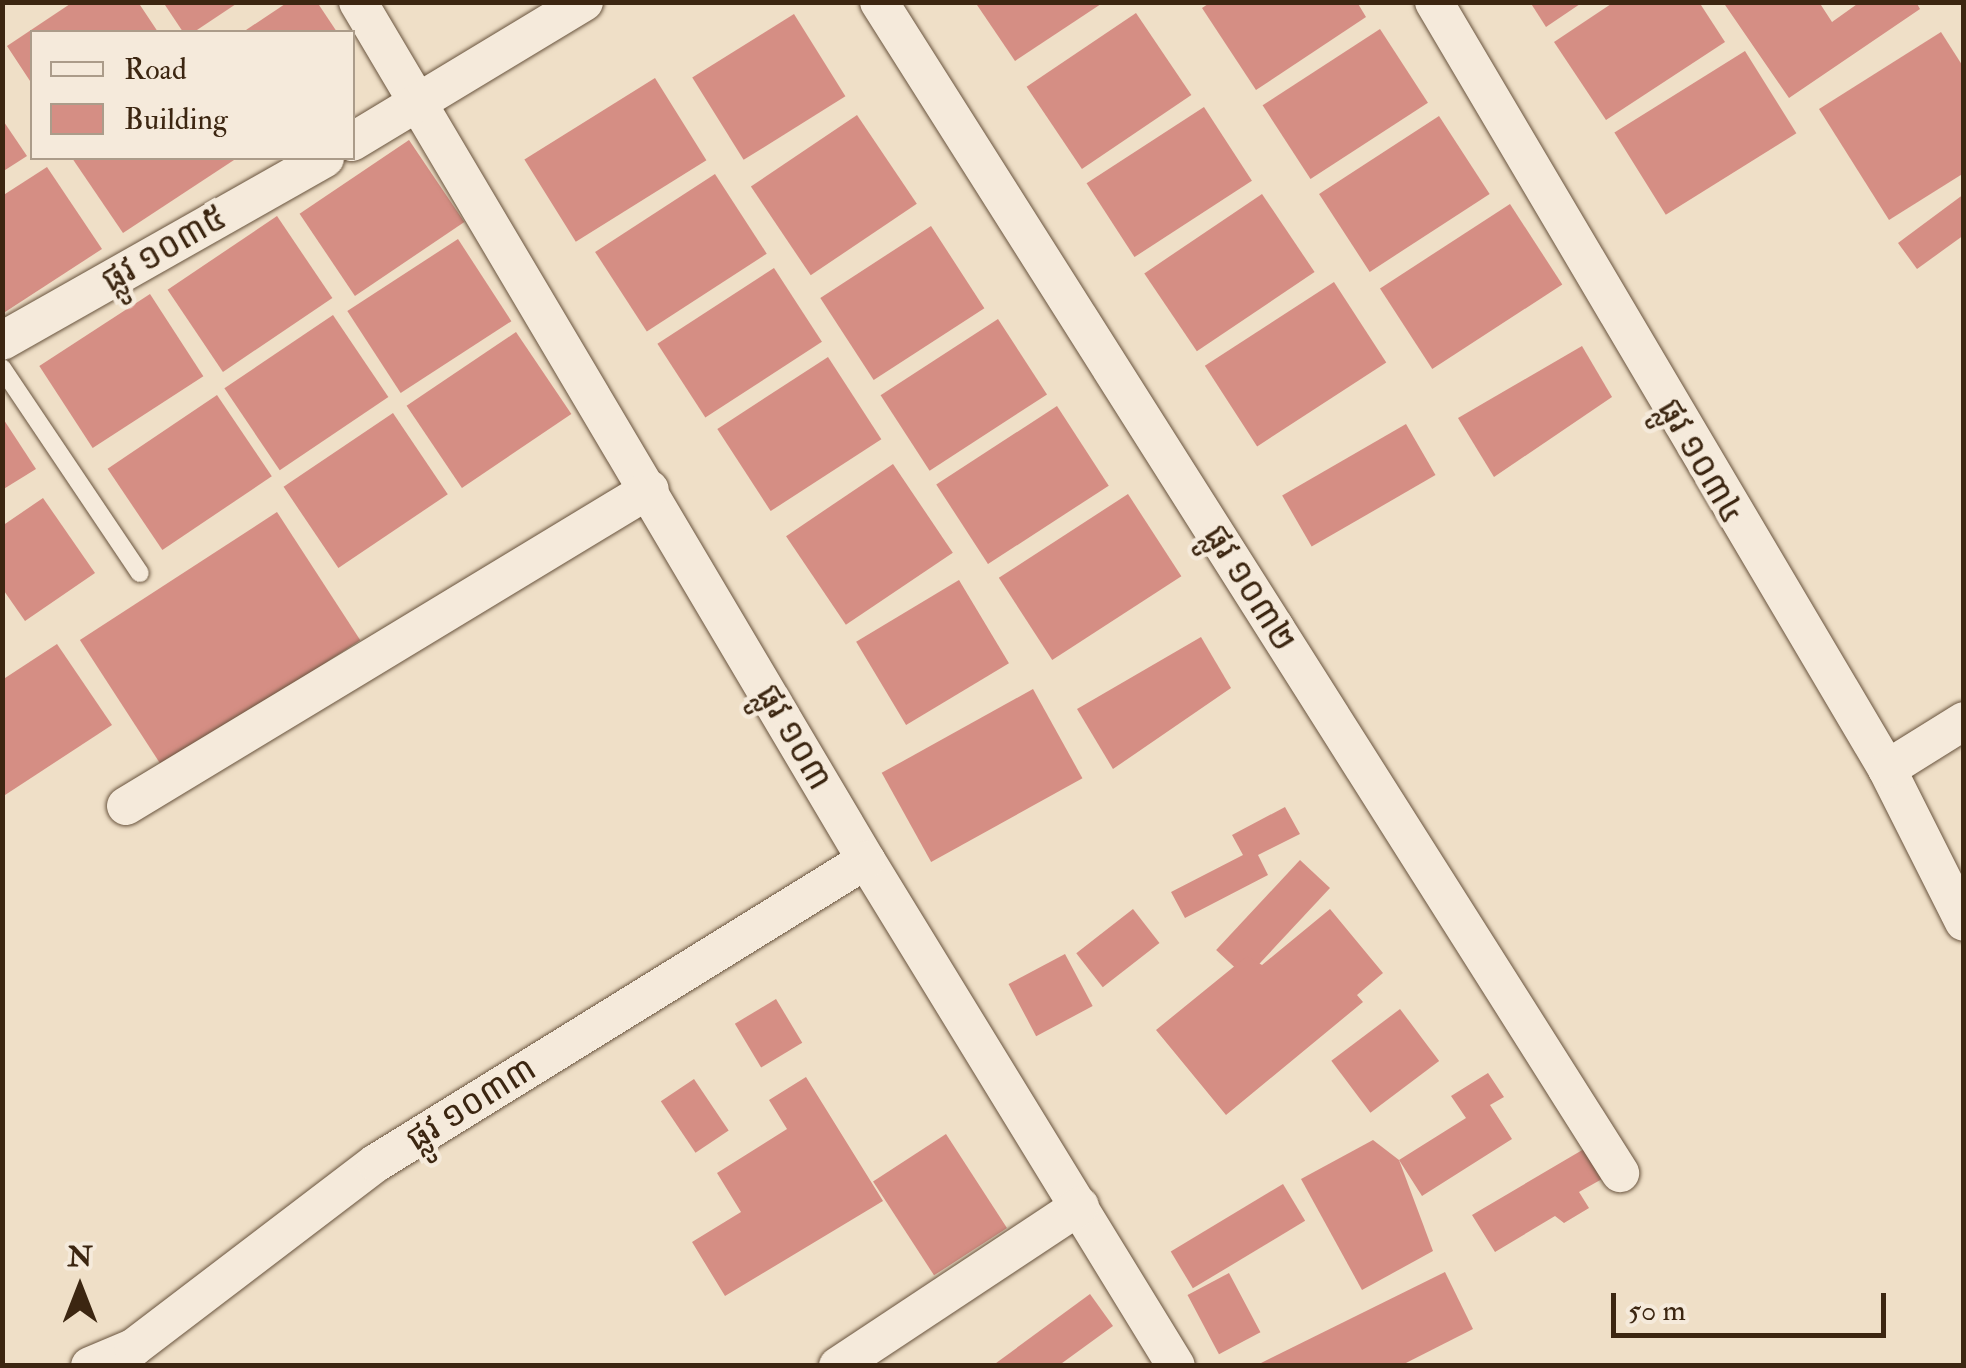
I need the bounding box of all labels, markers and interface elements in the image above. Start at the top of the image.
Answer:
legend [30,30,355,160]
text: Road [124,51,187,88]
text: Building [124,101,228,138]
street label: ផ្លូវ ១០៣៥ [94,196,234,302]
street label: ផ្លូវ ១០៣៤ [1648,391,1754,531]
street label: ផ្លូវ ១០៣២ [1195,517,1305,659]
street label: ផ្លូវ ១០៣ [747,676,841,798]
street label: ផ្លូវ ១០៣៣ [398,1048,544,1160]
north arrow [30,1238,130,1338]
text: N [67,1240,93,1275]
scale bar [1616,1273,1891,1335]
text: 50 m [1628,1292,1686,1329]

